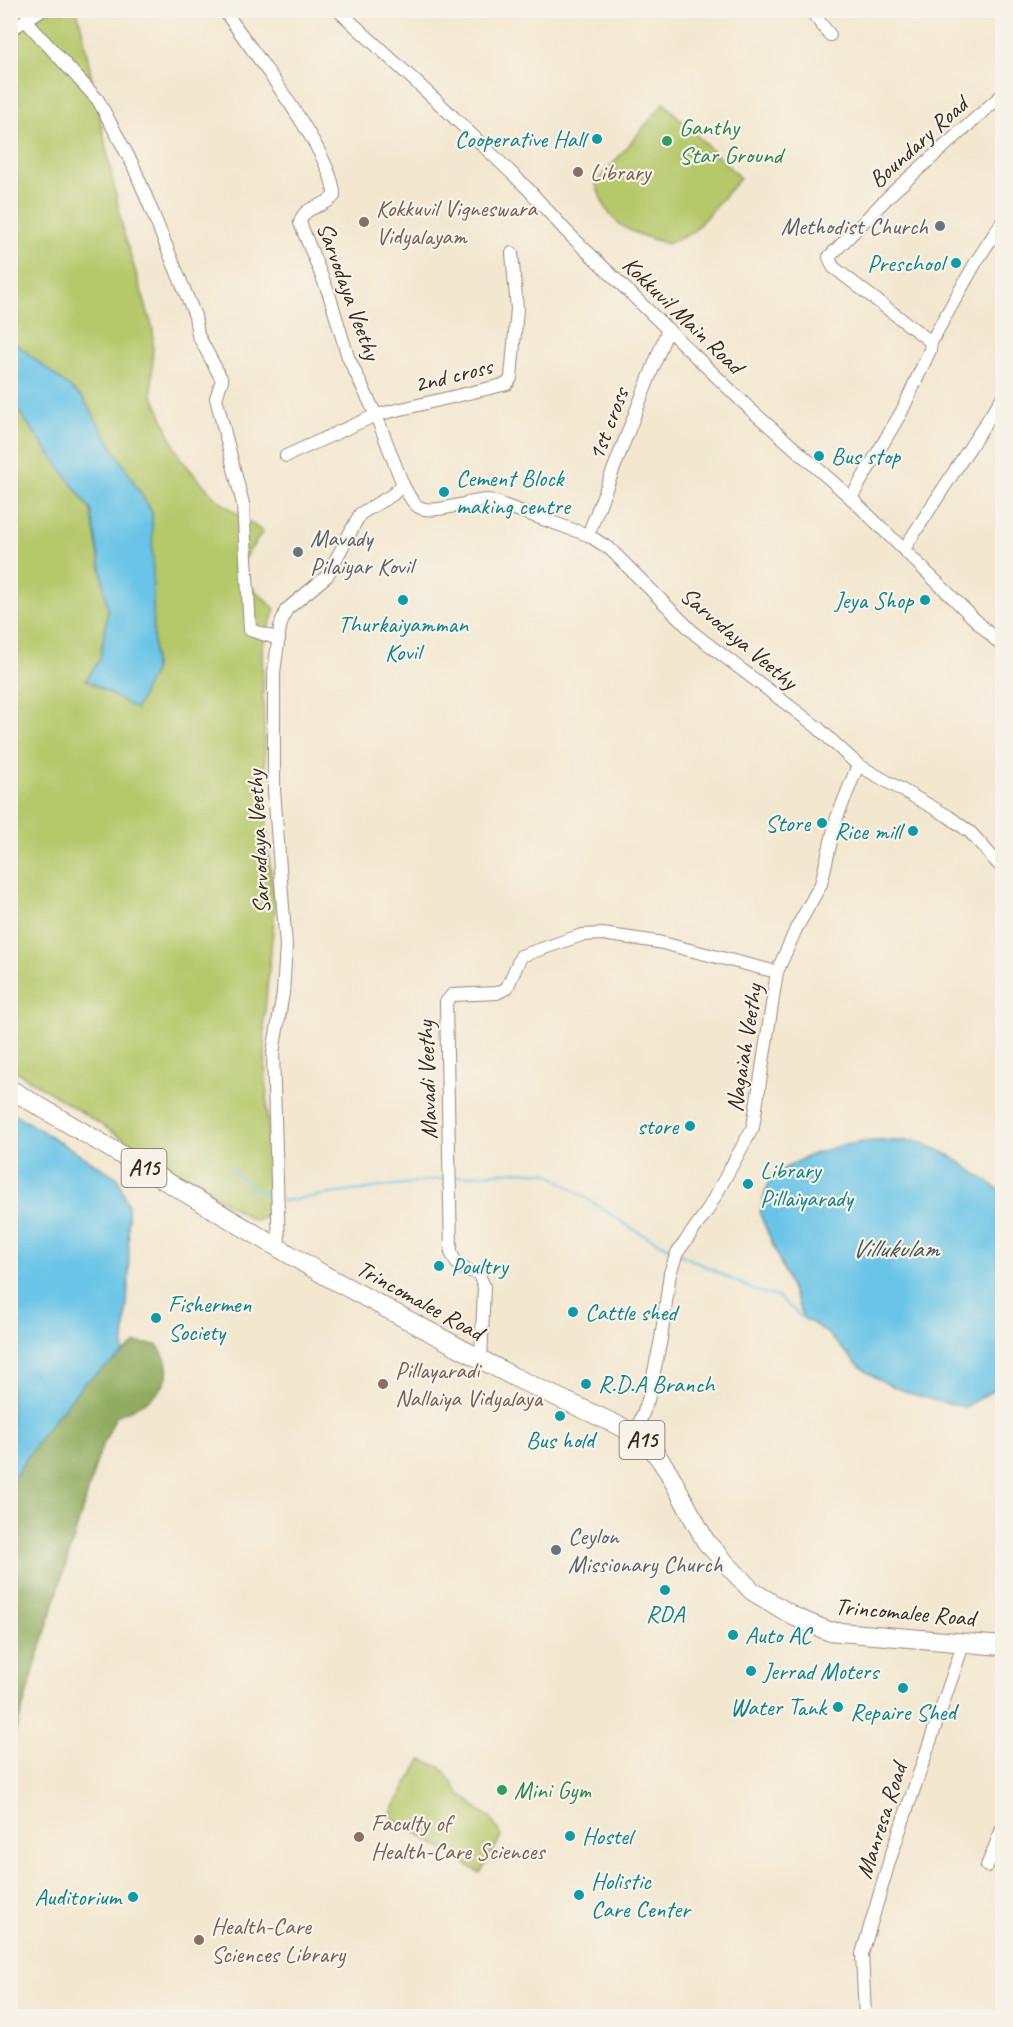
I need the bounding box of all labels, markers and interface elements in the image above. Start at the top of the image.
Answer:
street label: Boundary Road [862,87,976,194]
place label: Ganthy Star Ground [679,112,786,170]
place label: Cooperative Hall [455,124,589,154]
marker: Cooperative Hall [590,132,604,146]
marker: Ganthy Star Ground [660,134,674,148]
place label: Library [590,157,652,187]
marker: Library [571,165,585,179]
place label: Kokkuvil Vigneswara Vidyalayam [376,193,538,251]
place label: Methodist Church [781,211,929,241]
marker: Kokkuvil Vigneswara Vidyalayam [357,215,371,229]
street label: Sarvodaya Veethy [310,218,388,366]
marker: Methodist Church [933,219,947,233]
place label: Preschool [867,248,948,278]
street label: Kokkuvil Main Road [616,250,752,383]
marker: Preschool [949,256,963,270]
street label: 2nd cross [411,350,497,399]
street label: 1st cross [581,382,636,464]
place label: Bus stop [831,441,901,471]
marker: Bus stop [812,449,826,463]
place label: Cement Block making centre [456,463,572,521]
marker: Cement Block making centre [437,485,451,499]
place label: Mavady Pilaiyar Kovil [310,523,417,581]
marker: Mavady Pilaiyar Kovil [291,545,305,559]
street label: Sarvodaya Veethy [674,580,805,697]
place label: Jeya Shop [833,585,915,615]
marker: Thurkaiyamman Kovil [396,593,410,607]
marker: Jeya Shop [918,593,932,607]
place label: Thurkaiyamman Kovil [338,609,469,667]
street label: Sarvodaya Veethy [239,767,277,915]
place label: Store [765,808,812,838]
marker: Store [815,816,829,830]
place label: Rice mill [834,816,905,846]
marker: Rice mill [906,824,920,838]
street label: Nagaiah Veethy [719,980,769,1114]
street label: Mavadi Veethy [410,1018,444,1140]
place label: store [637,1111,680,1141]
marker: store [683,1119,697,1133]
road number: A15 [122,1149,166,1187]
place label: Library Pillaiyarady [760,1155,854,1213]
marker: Library Pillaiyarady [741,1177,755,1191]
water label: Villukulam [852,1232,941,1265]
place label: Poultry [451,1251,509,1281]
street label: Trincomalee Road [351,1253,492,1349]
marker: Poultry [432,1259,446,1273]
place label: Fishermen Society [168,1289,251,1347]
place label: Cattle shed [585,1297,680,1327]
marker: Cattle shed [566,1305,580,1319]
marker: Fishermen Society [149,1311,163,1325]
place label: Pillayaradi Nallaiya Vidyalaya [395,1355,544,1413]
place label: R.D.A Branch [598,1369,716,1399]
marker: Pillayaradi Nallaiya Vidyalaya [376,1377,390,1391]
marker: R.D.A Branch [579,1377,593,1391]
marker: Bus hold [553,1409,567,1423]
road number: A15 [620,1421,664,1459]
place label: Bus hold [526,1425,598,1455]
place label: Ceylon Missionary Church [568,1521,723,1579]
marker: Ceylon Missionary Church [549,1543,563,1557]
marker: RDA [658,1583,672,1597]
street label: Trincomalee Road [834,1591,980,1633]
place label: RDA [646,1599,685,1629]
place label: Auto AC [745,1620,814,1650]
marker: Auto AC [726,1628,740,1642]
place label: Jerrad Moters [762,1656,880,1686]
marker: Jerrad Moters [744,1664,758,1678]
marker: Repaire Shed [896,1681,910,1695]
place label: Water Tank [730,1692,828,1722]
place label: Repaire Shed [850,1697,959,1727]
marker: Water Tank [831,1700,845,1714]
street label: Manresa Road [848,1756,915,1882]
place label: Mini Gym [514,1775,591,1805]
marker: Mini Gym [495,1783,509,1797]
place label: Faculty of Health-Care Sciences [371,1808,546,1866]
place label: Hostel [582,1821,636,1851]
marker: Hostel [563,1829,577,1843]
marker: Faculty of Health-Care Sciences [352,1830,366,1844]
place label: Holistic Care Center [591,1866,692,1924]
place label: Auditorium [35,1882,124,1912]
marker: Holistic Care Center [572,1888,586,1902]
marker: Auditorium [126,1890,140,1904]
place label: Health-Care Sciences Library [211,1911,347,1969]
marker: Health-Care Sciences Library [192,1933,206,1947]

